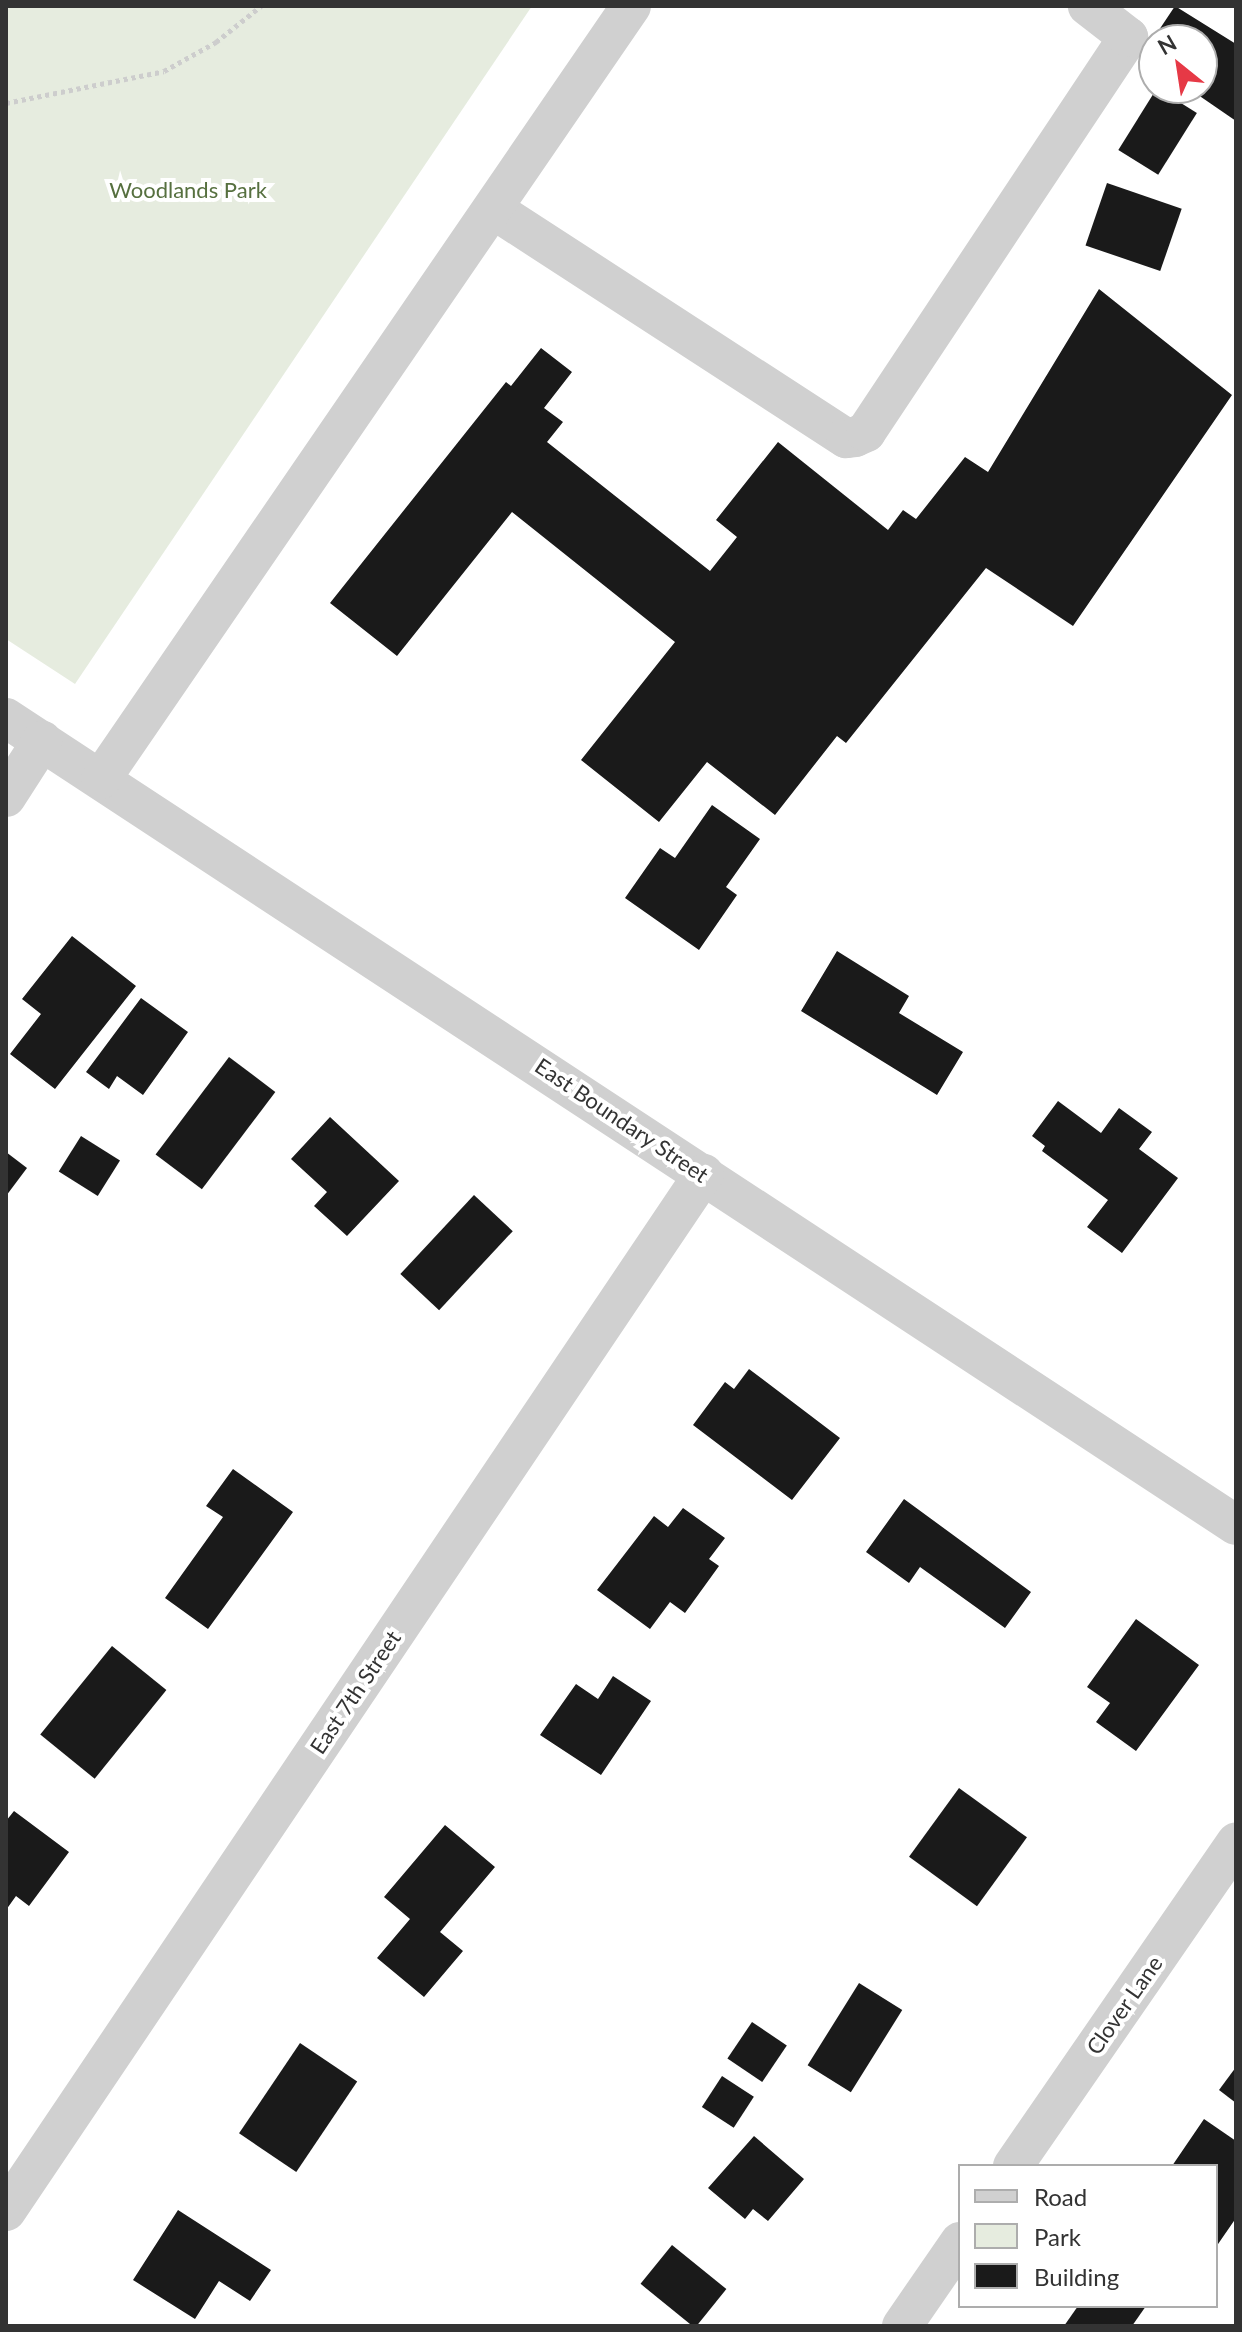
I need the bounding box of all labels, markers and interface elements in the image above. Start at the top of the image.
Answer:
north arrow [1138,24,1218,104]
text: N [1153,29,1181,60]
park label: Woodlands Park [109,177,267,203]
street label: East Boundary Street [530,1052,714,1188]
street label: East 7th Street [304,1625,406,1759]
street label: Clover Lane [1080,1951,1168,2059]
legend [958,2164,1218,2308]
text: Road [1034,2182,1087,2211]
text: Park [1034,2222,1081,2251]
text: Building [1034,2262,1119,2291]

